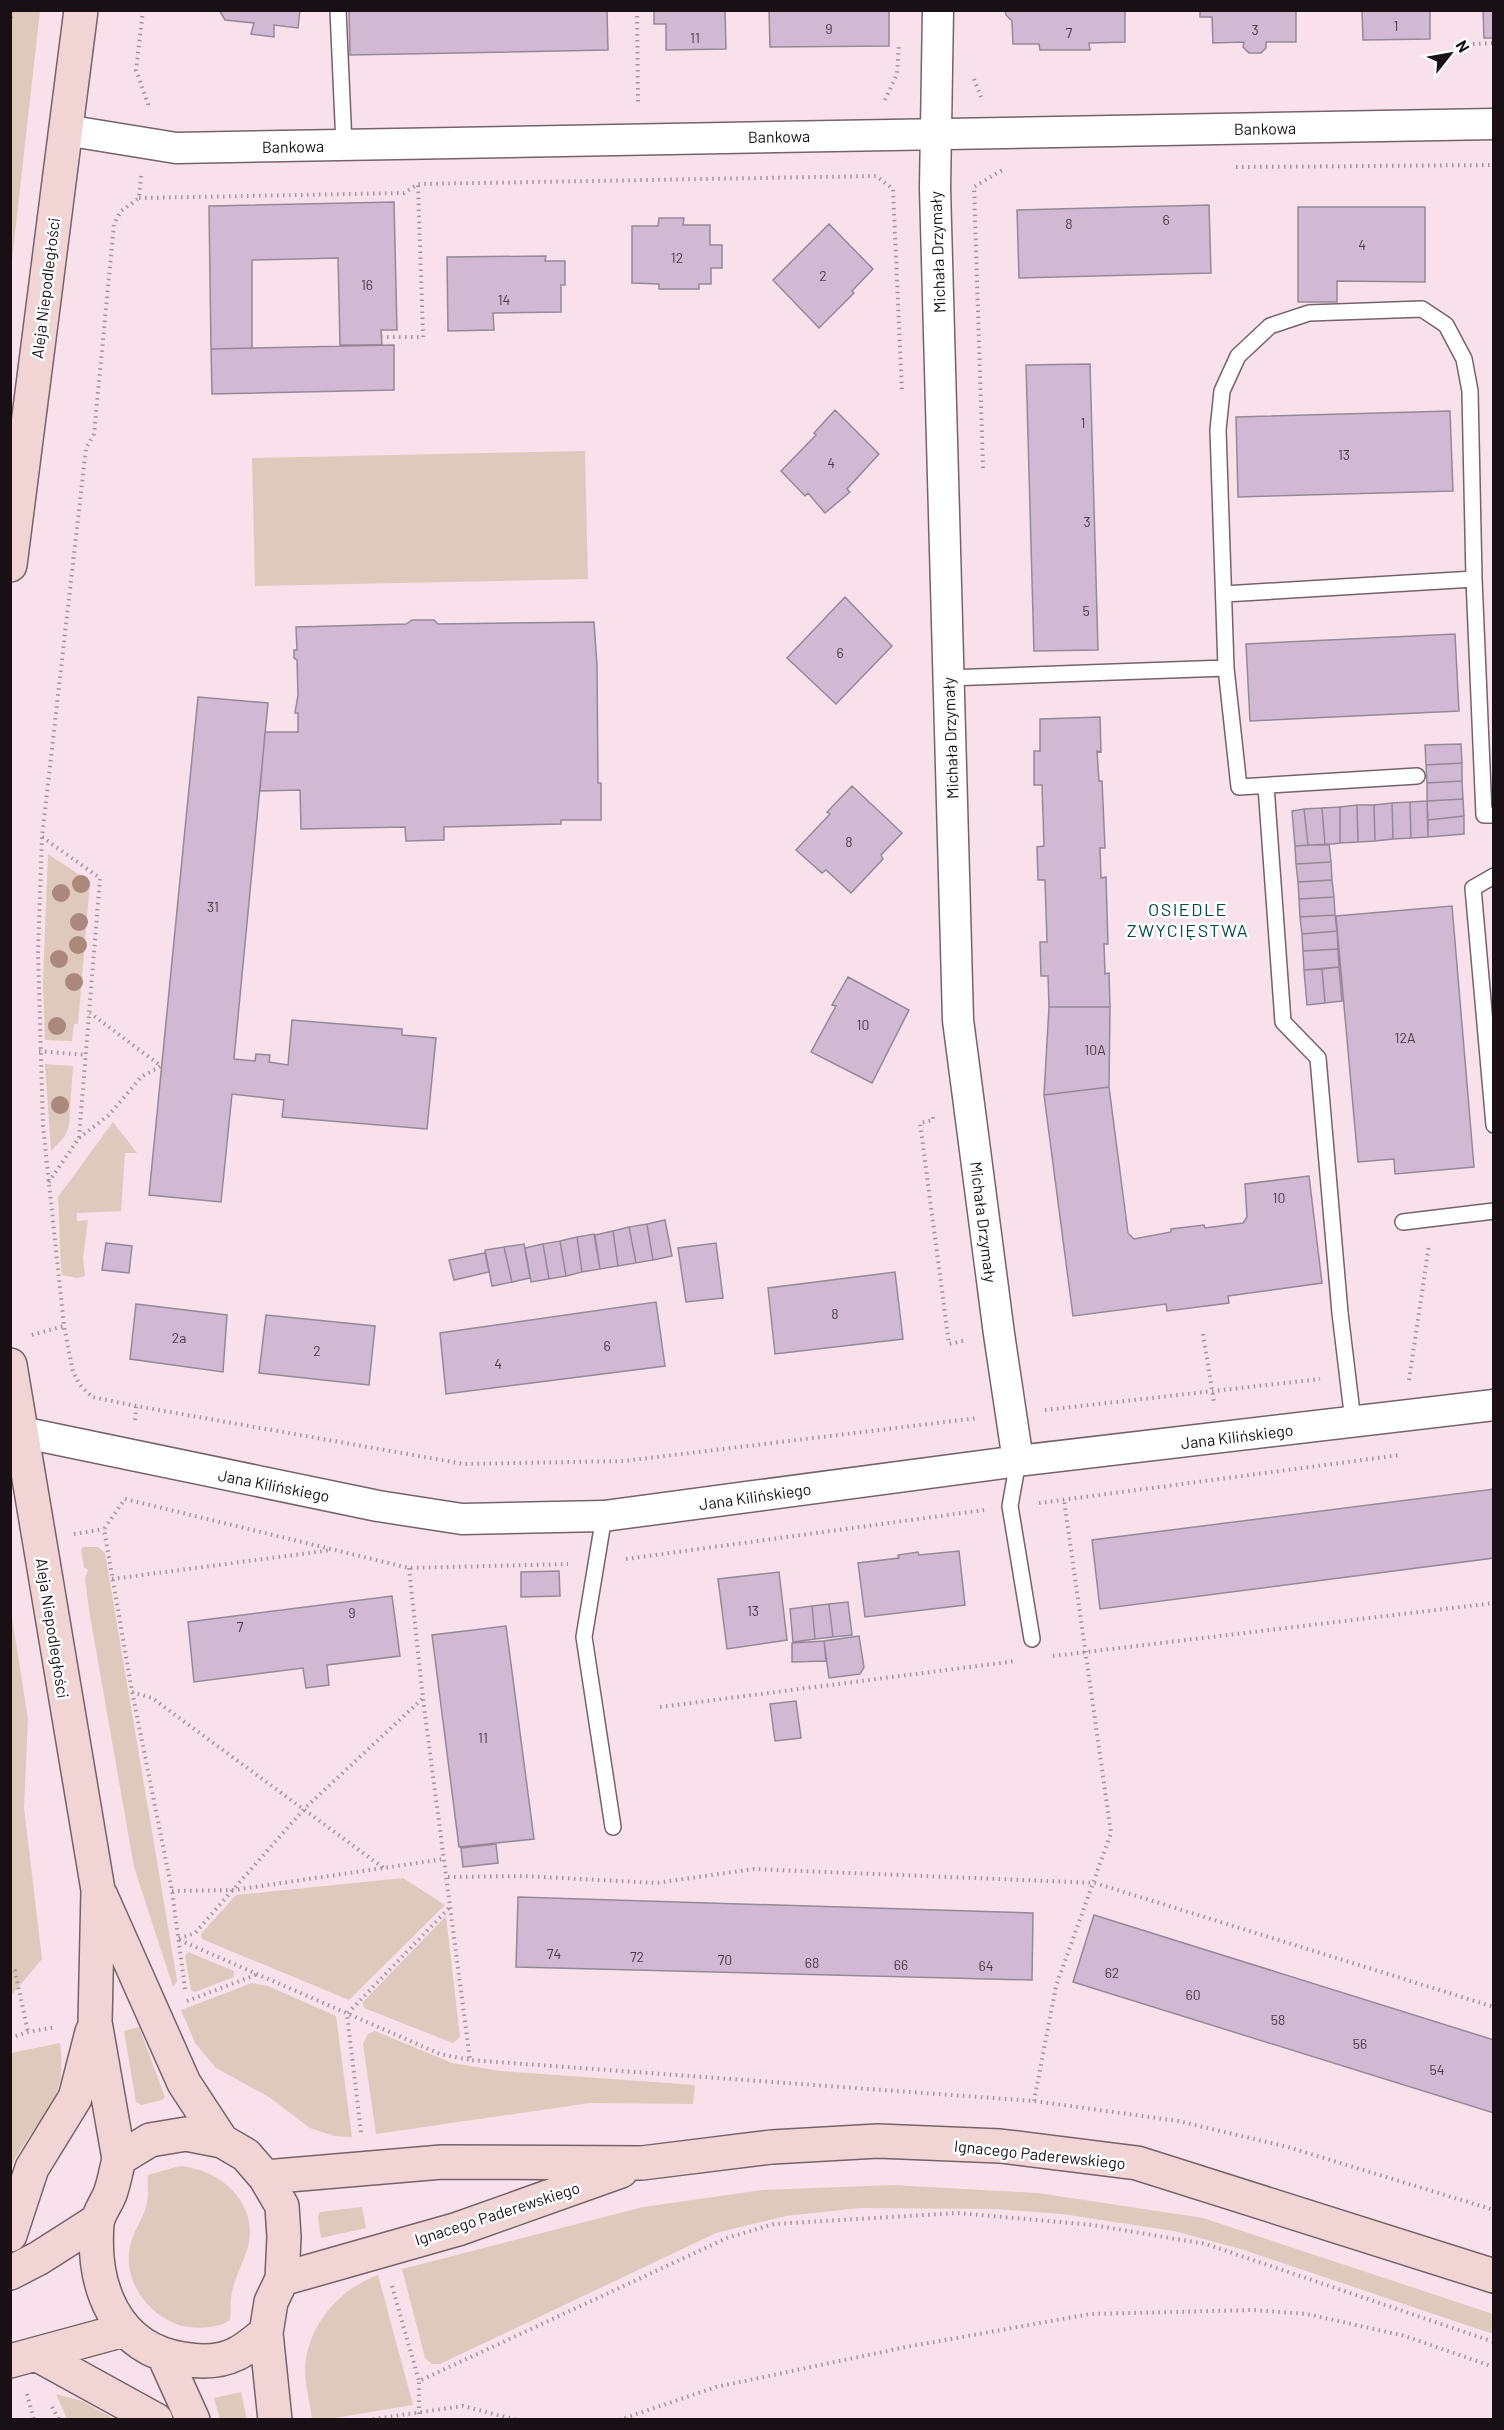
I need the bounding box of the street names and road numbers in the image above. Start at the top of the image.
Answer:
street label: Bankowa [1234,118,1296,138]
street label: Bankowa [748,126,810,146]
street label: Bankowa [262,136,324,156]
street label: Michała Drzymały [925,190,949,313]
street label: Aleja Niepodległości [27,216,63,360]
street label: Michała Drzymały [938,676,962,799]
street label: Michała Drzymały [967,1160,1001,1284]
street label: Jana Kilińskiego [1180,1420,1294,1452]
street label: Jana Kilińskiego [217,1465,331,1505]
street label: Jana Kilińskiego [698,1479,812,1513]
street label: Aleja Niepodległości [33,1556,73,1700]
street label: Ignacego Paderewskiego [953,2136,1127,2172]
street label: Ignacego Paderewskiego [412,2177,582,2249]

